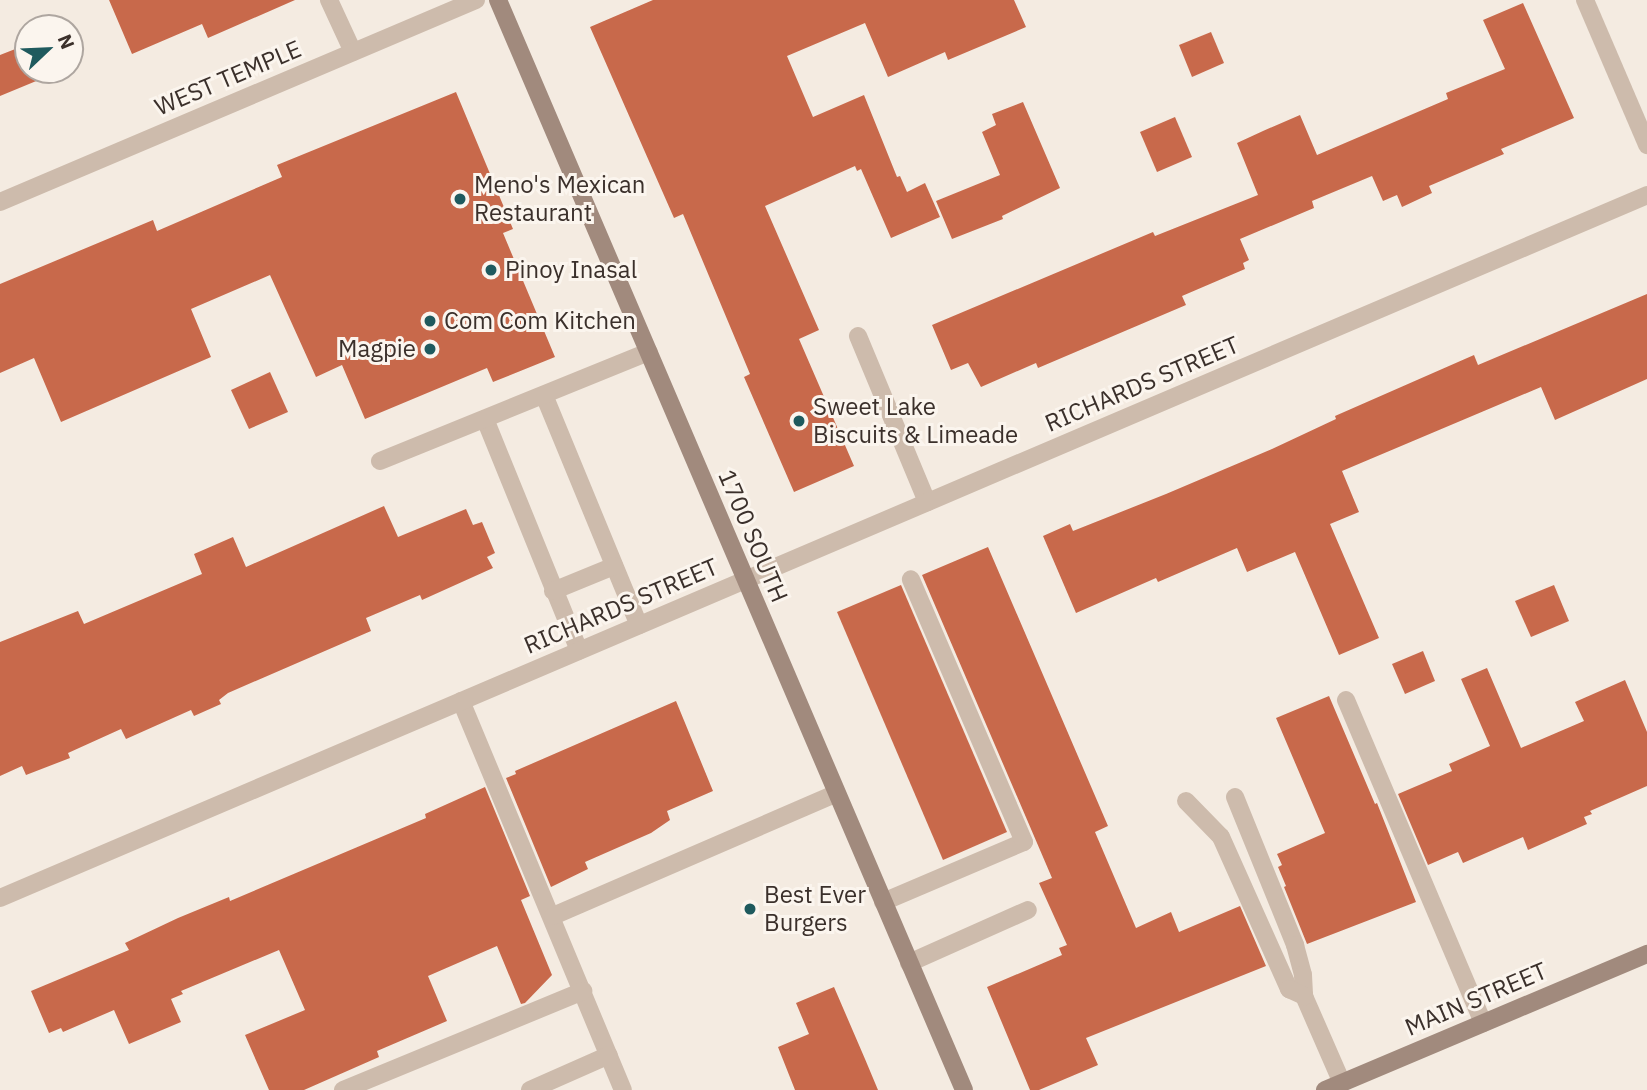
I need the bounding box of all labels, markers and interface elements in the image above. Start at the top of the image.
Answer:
north arrow [14,14,84,84]
text: N [53,31,80,53]
street label: WEST TEMPLE [150,34,306,122]
place label: Meno's Mexican Restaurant [474,171,645,227]
marker: Meno's Mexican Restaurant [452,191,468,207]
place label: Pinoy Inasal [505,256,637,284]
marker: Pinoy Inasal [483,262,499,278]
place label: Com Com Kitchen [444,307,636,335]
marker: Com Com Kitchen [422,313,438,329]
street label: RICHARDS STREET [1041,330,1243,438]
place label: Magpie [338,335,416,363]
marker: Magpie [422,341,438,357]
place label: Sweet Lake Biscuits & Limeade [813,393,1018,449]
marker: Sweet Lake Biscuits & Limeade [791,413,807,429]
street label: 1700 SOUTH [712,465,794,607]
street label: RICHARDS STREET [520,552,722,660]
place label: Best Ever Burgers [764,881,866,937]
marker: Best Ever Burgers [742,901,758,917]
street label: MAIN STREET [1401,956,1551,1042]

